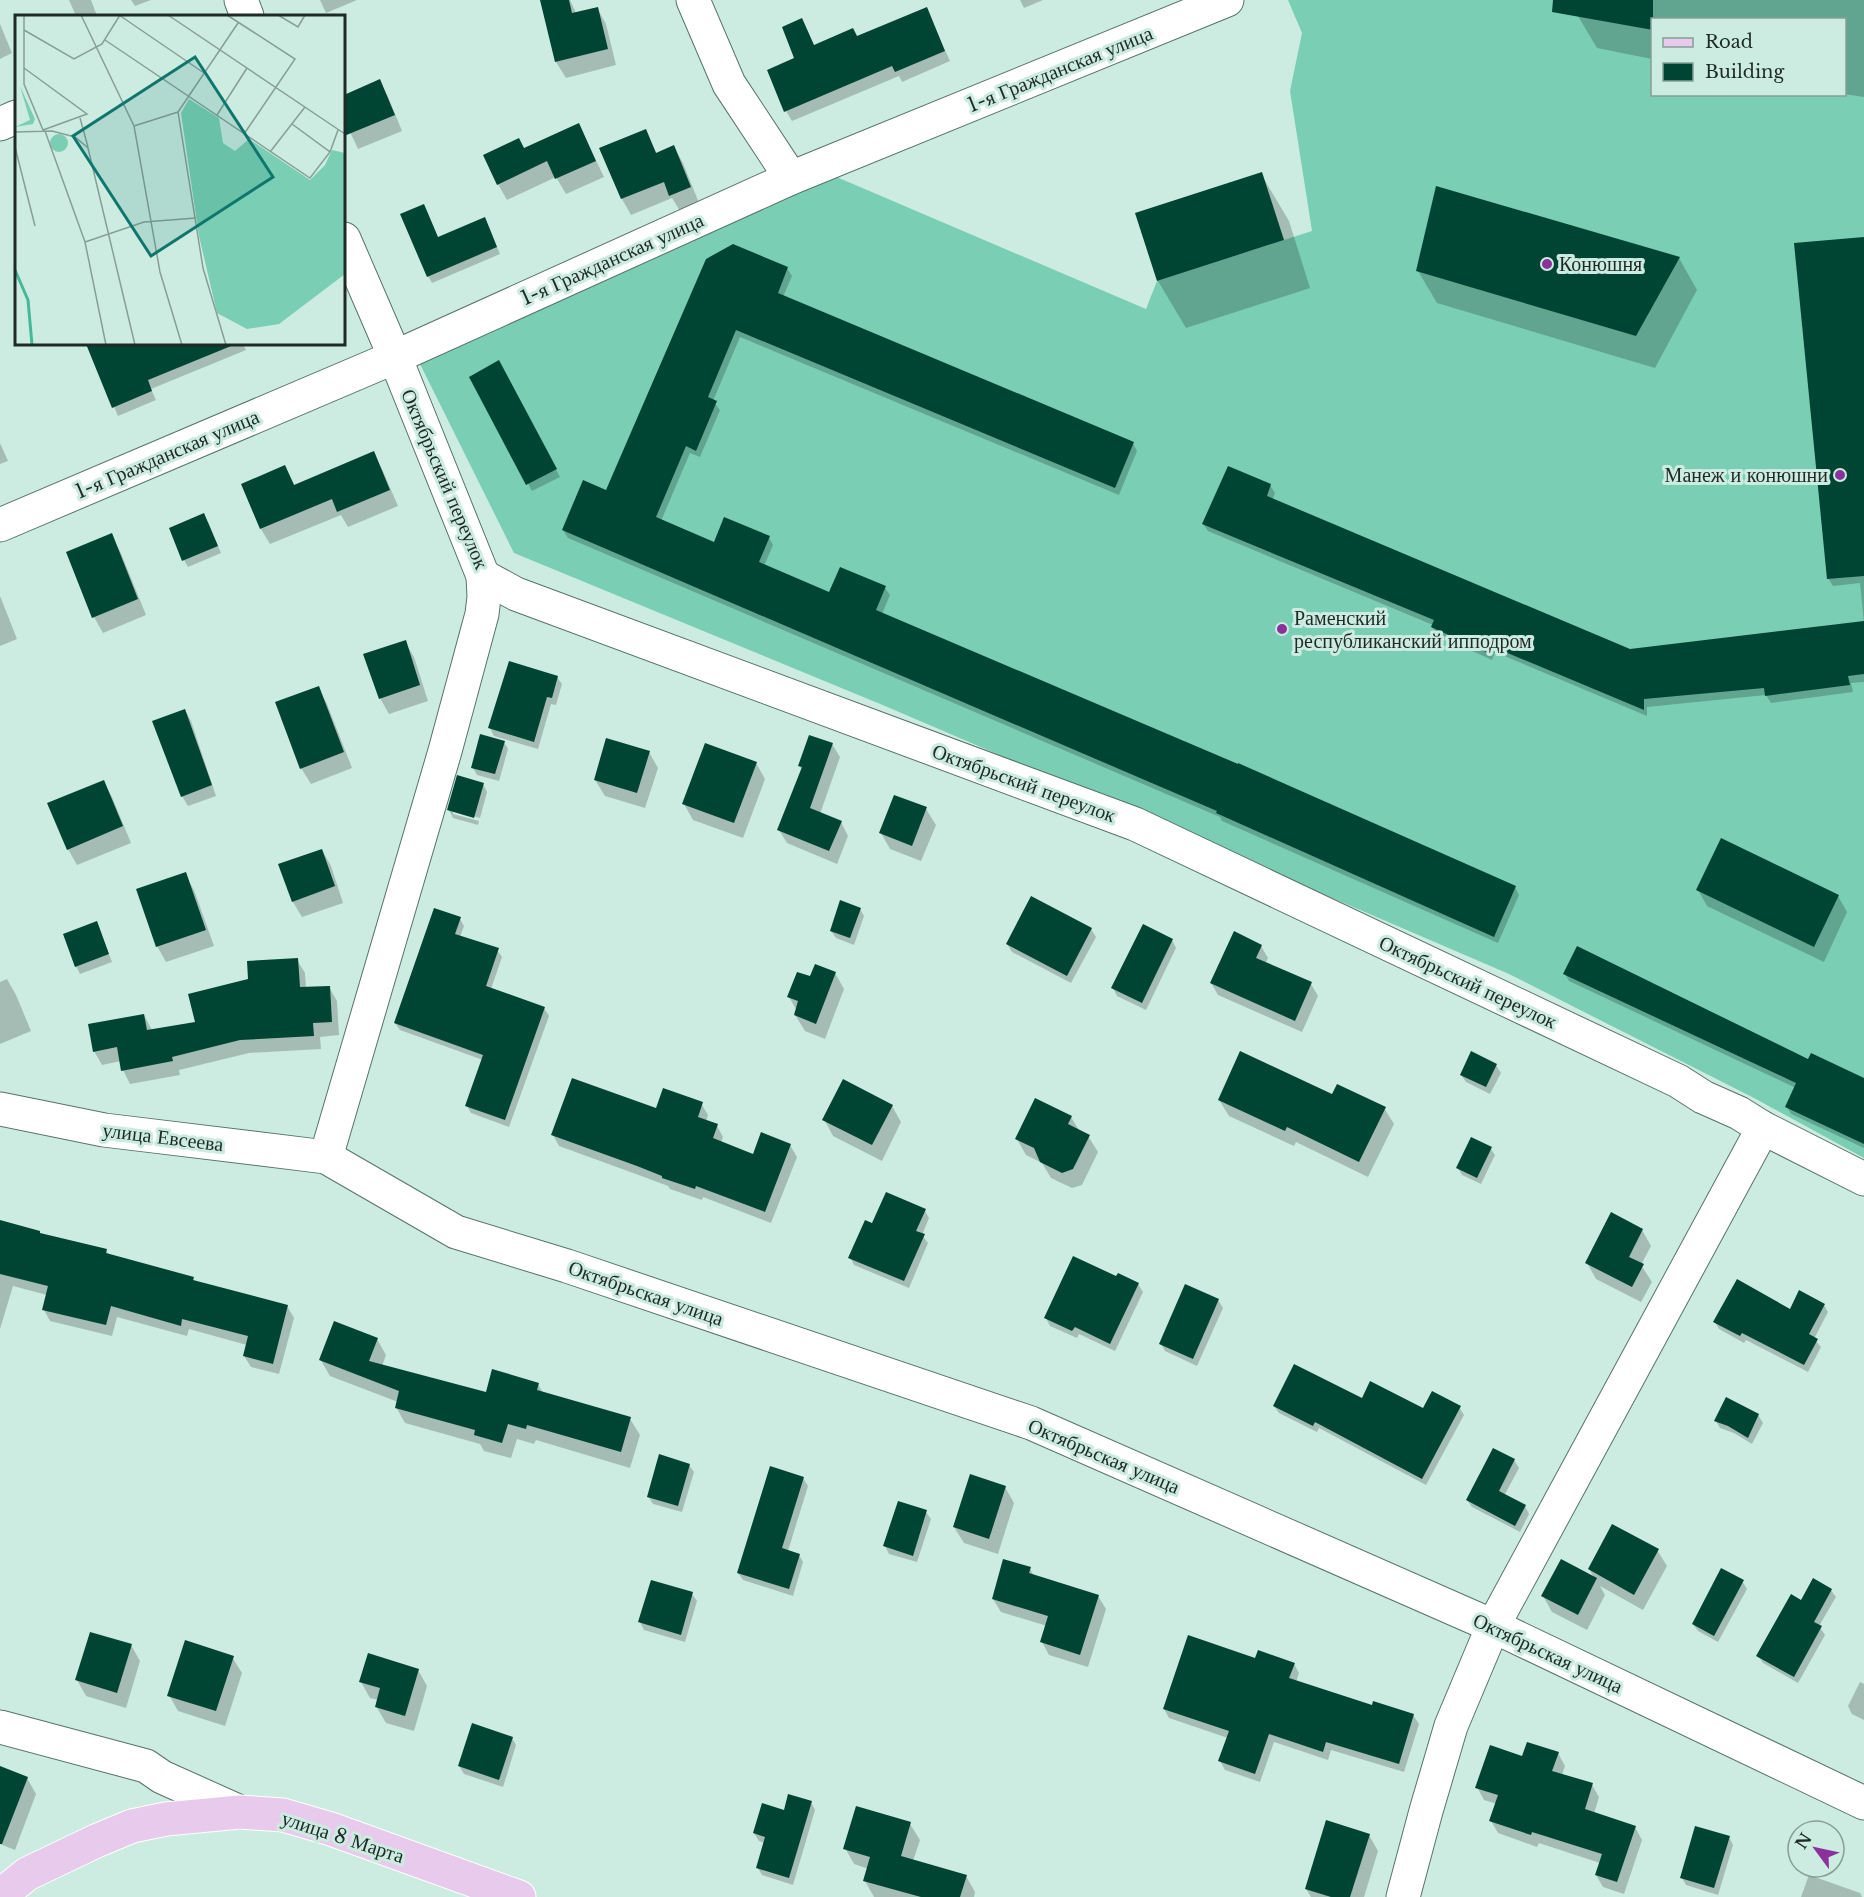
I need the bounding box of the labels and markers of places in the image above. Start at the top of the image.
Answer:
place label: Конюшня [1559,252,1642,276]
marker: Конюшня [1540,257,1554,271]
place label: Манеж и конюшни [1665,463,1828,487]
marker: Манеж и конюшни [1833,468,1847,482]
place label: Раменский республиканский ипподром [1294,606,1532,653]
marker: Раменский республиканский ипподром [1275,622,1289,636]

